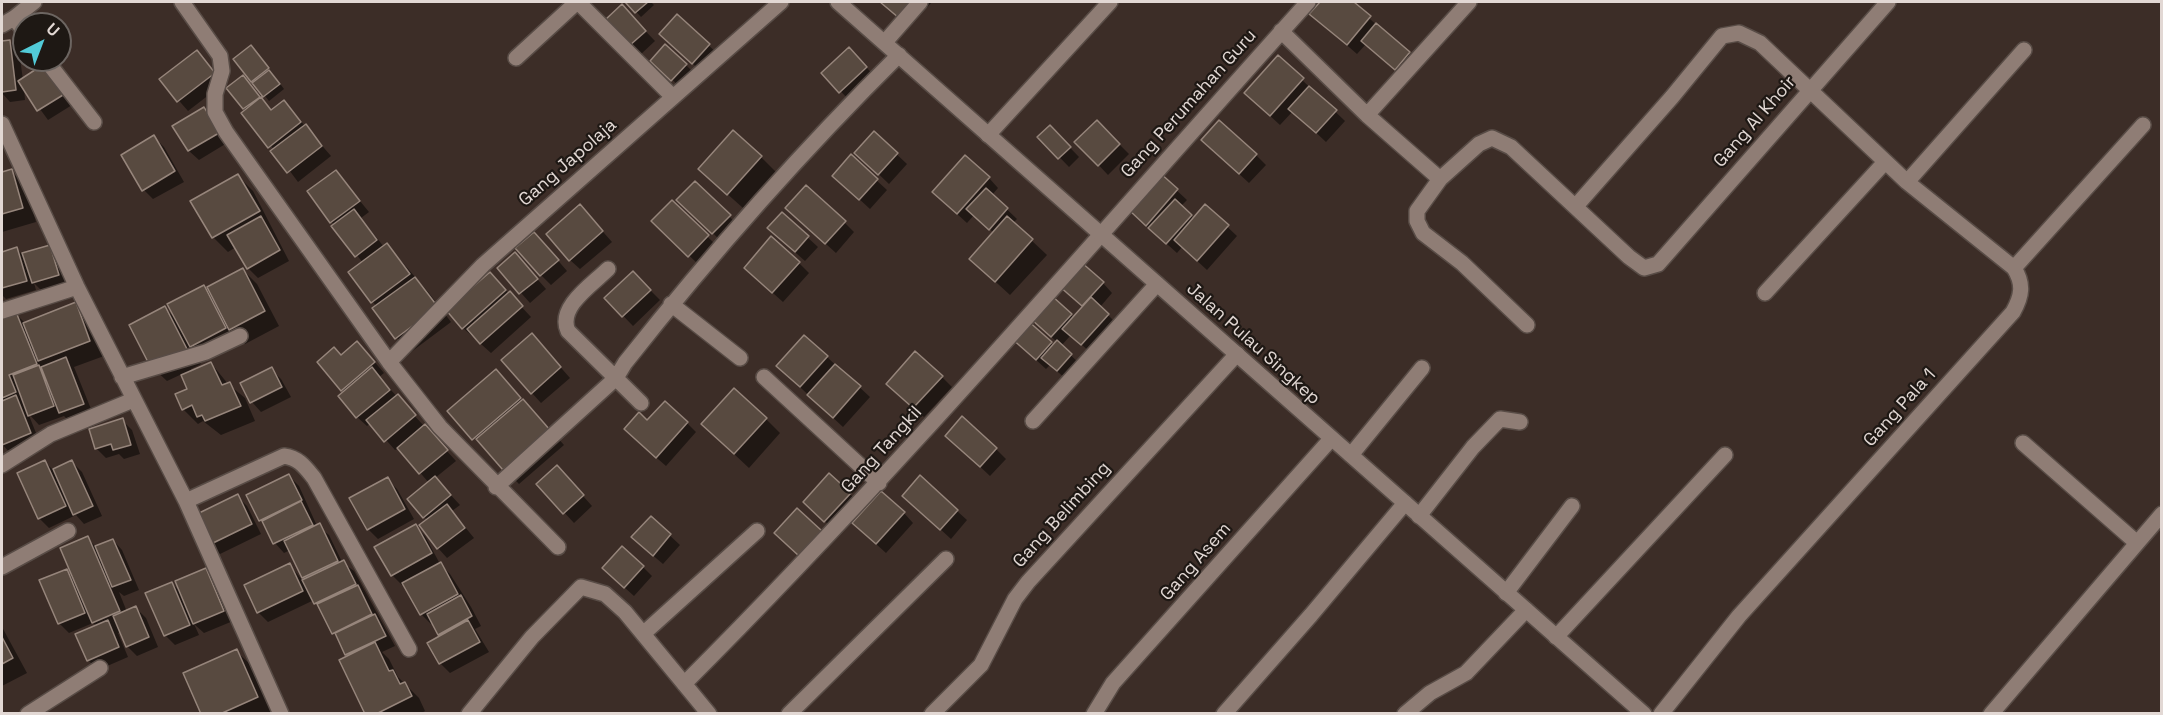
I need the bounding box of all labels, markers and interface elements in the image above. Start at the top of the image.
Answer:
north arrow [12,12,72,72]
text: U [42,18,64,41]
street label: Gang Perumahan Guru [1117,25,1261,183]
street label: Gang Al Khoir [1709,72,1801,172]
street label: Gang Japolaja [515,115,621,211]
street label: Jalan Pulau Singkep [1182,278,1324,410]
street label: Gang Pala 1 [1859,365,1941,451]
street label: Gang Tangkil [837,402,927,498]
street label: Gang Belimbing [1009,458,1115,572]
street label: Gang Asem [1156,519,1236,605]

